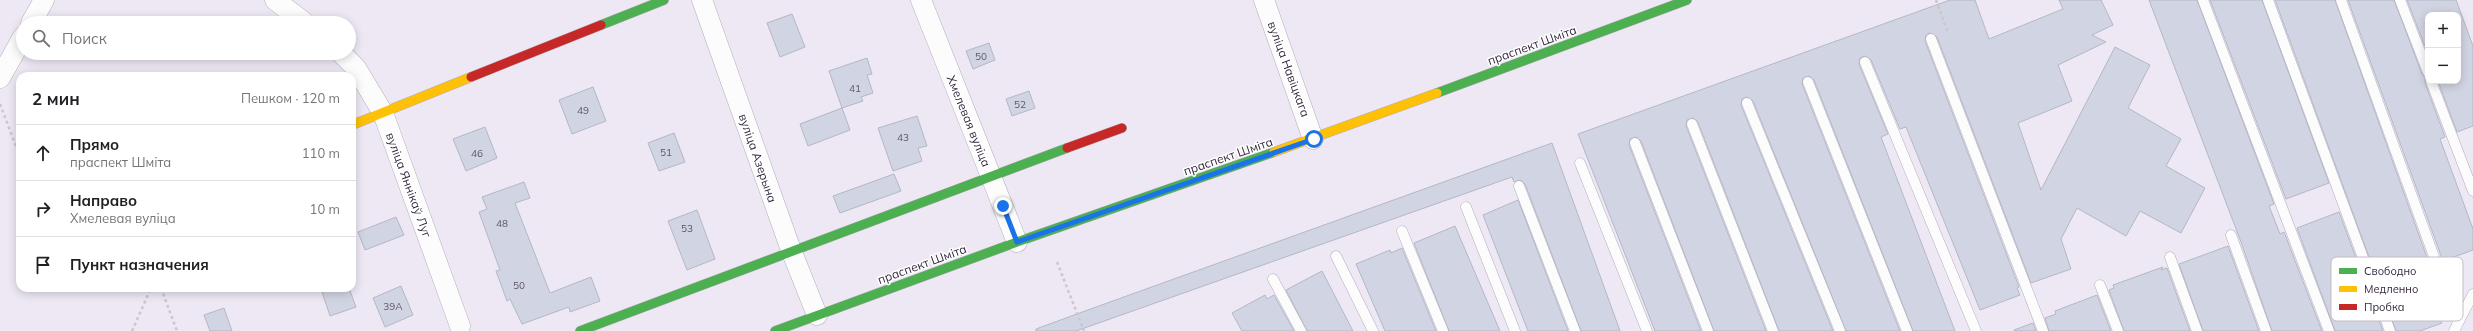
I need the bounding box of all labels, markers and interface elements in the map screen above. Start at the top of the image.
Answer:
map controls [2425,12,2461,84]
button: + [2425,12,2461,48]
search box [16,16,356,60]
street label: вуліца Навіцкага [1265,19,1313,119]
street label: праспект Шміта [1486,22,1578,68]
icon: search [30,27,52,49]
text: Поиск [62,29,107,48]
button: − [2425,48,2461,84]
house number: 50 [975,50,987,63]
street label: Хмелевая вуліца [944,73,994,169]
house number: 41 [849,82,861,95]
text: 2 мин [32,88,80,109]
text: Пешком · 120 m [241,90,340,106]
house number: 52 [1014,98,1026,111]
house number: 49 [577,104,589,117]
street label: вуліца Азерына [736,112,780,204]
street label: вуліца Яннікаў Луг [383,130,435,240]
route start [1305,130,1323,148]
house number: 43 [897,131,909,144]
street label: праспект Шміта [1181,134,1275,178]
text: Прямо [70,135,119,154]
icon: ahead [32,142,54,164]
text: 110 m [302,145,340,161]
house number: 51 [660,146,672,159]
house number: 46 [471,147,483,160]
text: праспект Шміта [70,154,171,170]
text: Направо [70,191,137,210]
route end [994,197,1012,215]
icon: right [32,198,54,220]
text: 10 m [310,201,340,217]
text: Хмелевая вуліца [70,210,176,226]
house number: 48 [496,217,508,230]
house number: 53 [681,222,693,235]
street label: праспект Шміта [876,241,968,287]
icon: arrive [32,254,54,276]
text: Пункт назначения [70,255,209,274]
legend [2331,257,2463,321]
text: Свободно [2364,264,2417,278]
house number: 50 [513,279,525,292]
text: Медленно [2364,282,2418,296]
house number: 39А [383,300,403,313]
text: Пробка [2364,300,2405,314]

